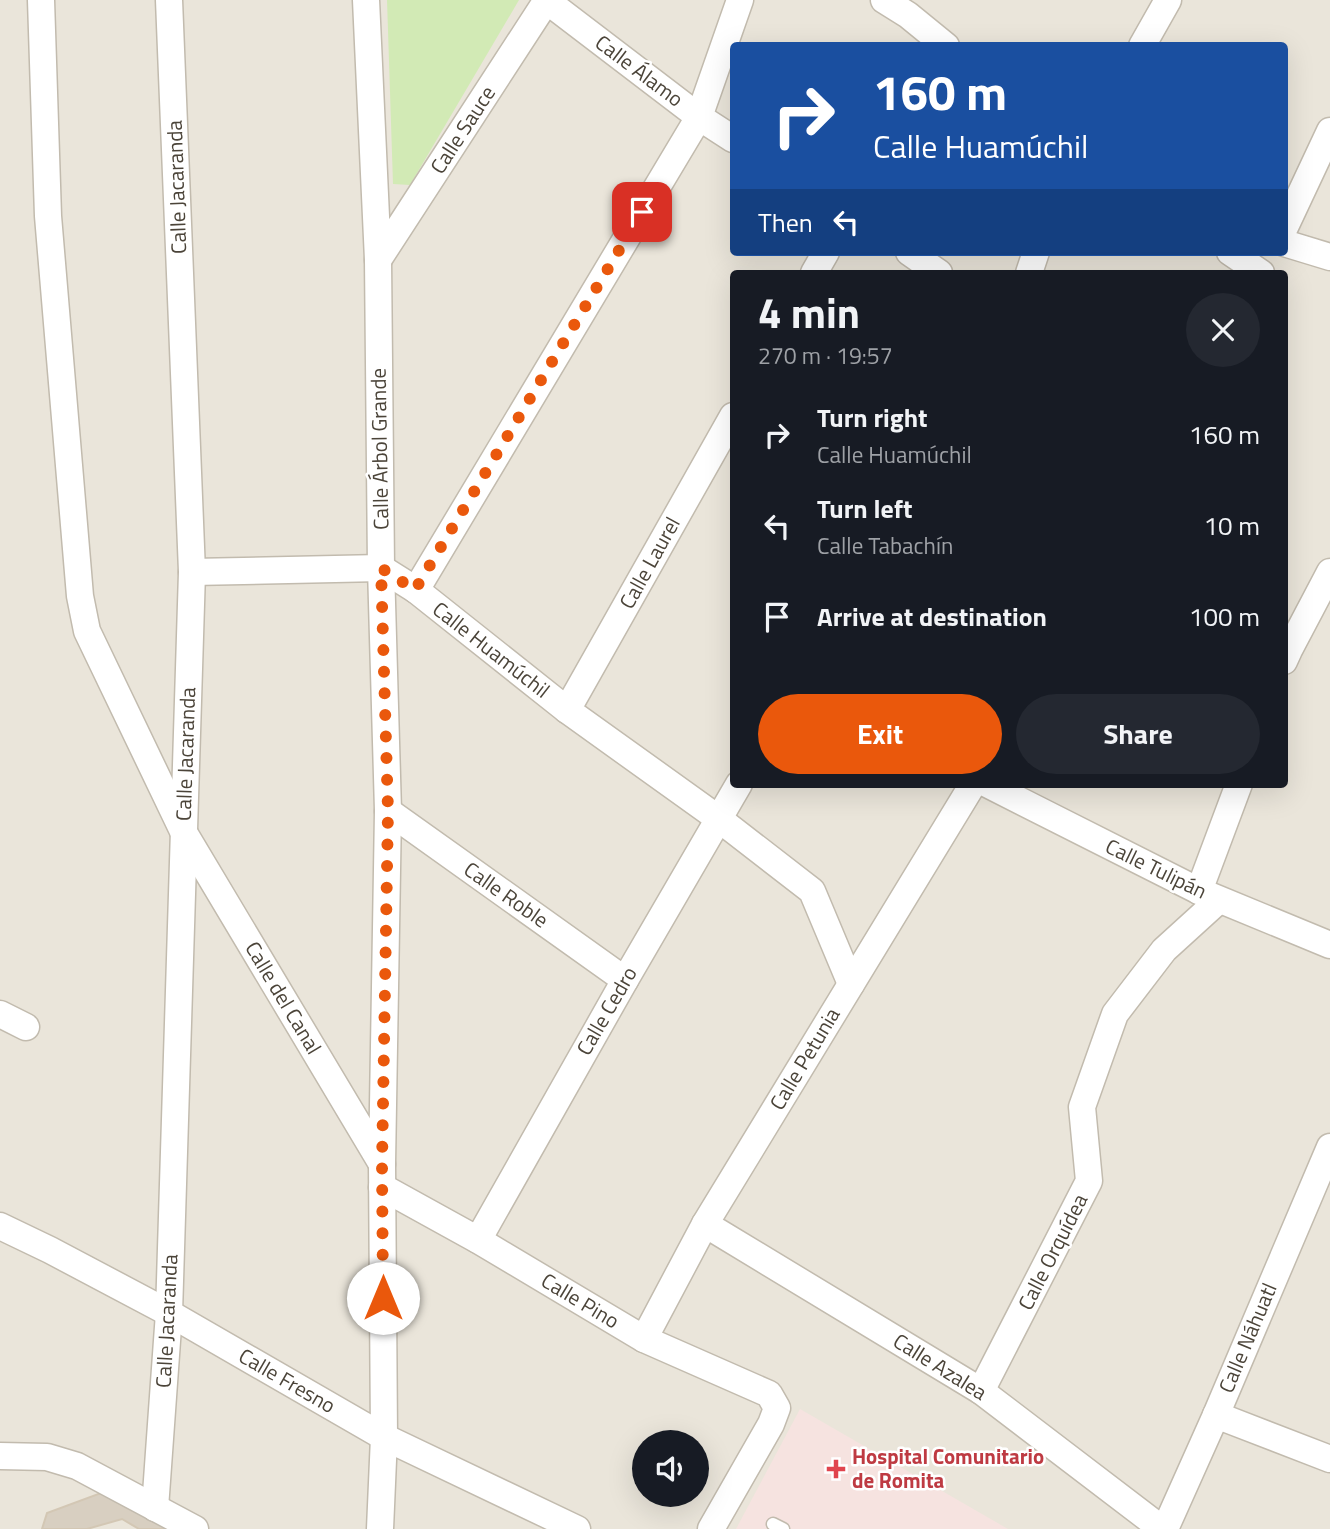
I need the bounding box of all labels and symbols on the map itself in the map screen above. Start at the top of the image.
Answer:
street label: Calle Álamo [589,26,691,114]
street label: Calle Sauce [422,79,503,180]
street label: Calle Jacaranda [158,119,194,254]
pin [612,182,672,242]
street label: Calle Árbol Grande [362,368,396,530]
street label: Calle Laurel [611,511,688,614]
street label: Calle Huamúchil [426,593,557,705]
street label: Calle Jacaranda [167,686,203,821]
street label: Calle Tulipán [1100,830,1213,906]
street label: Calle Roble [458,853,556,935]
street label: Calle del Canal [238,935,330,1060]
street label: Calle Cedro [568,960,644,1061]
street label: Calle Petunia [761,1001,848,1116]
street label: Calle Orquídea [1009,1187,1095,1315]
street label: Calle Jacaranda [147,1253,186,1389]
position arrow [346,1261,420,1335]
street label: Calle Pino [535,1264,626,1336]
street label: Calle Náhuatl [1210,1278,1285,1398]
street label: Calle Azalea [887,1325,994,1408]
street label: Calle Fresno [233,1339,342,1421]
place label: Hospital Comunitario de Romita [852,1440,1044,1496]
marker: Hospital Comunitario de Romita [826,1459,846,1479]

